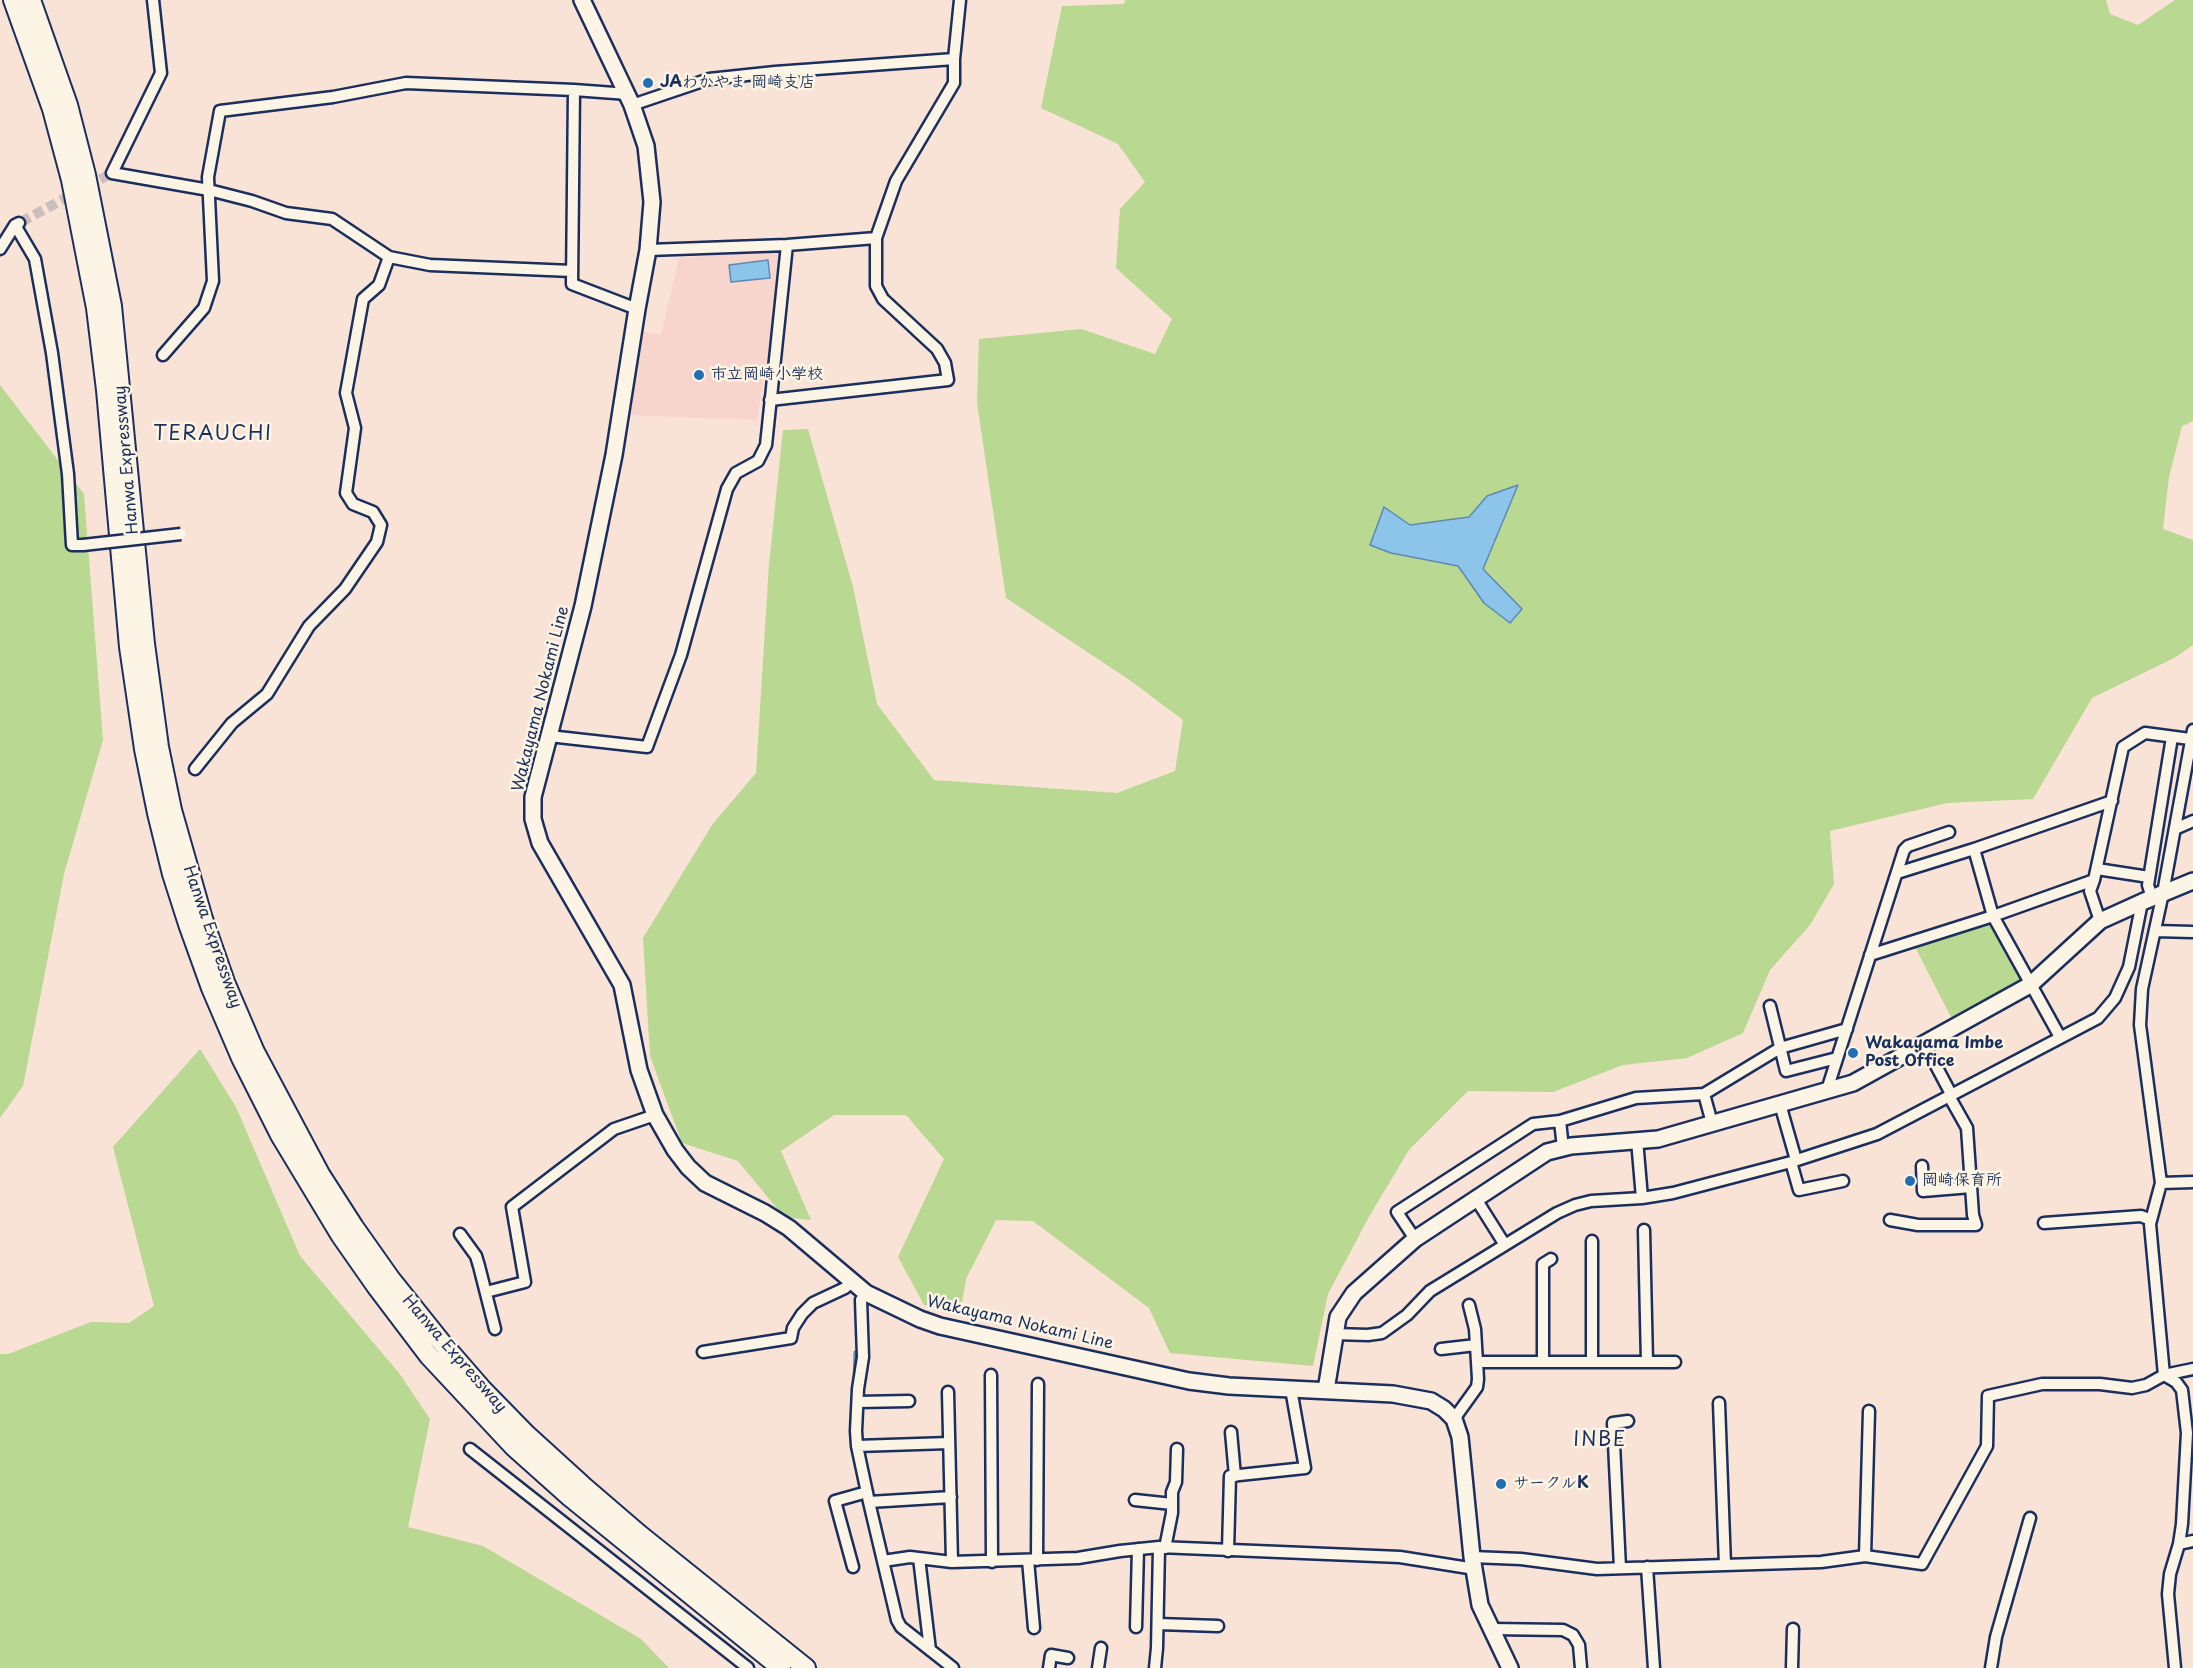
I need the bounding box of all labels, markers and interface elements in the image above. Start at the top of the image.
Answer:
place label: JAわかやま 岡崎支店 [660,73,815,93]
marker: JAわかやま 岡崎支店 [641,76,655,90]
place label: 市立岡崎小学校 [711,365,823,385]
marker: 市立岡崎小学校 [692,368,706,382]
street label: Hanwa Expressway [111,385,143,535]
district label: TERAUCHI [154,422,272,446]
street label: Wakayama Nokami Line [509,604,573,794]
street label: Hanwa Expressway [179,863,245,1011]
place label: Wakayama Imbe Post Office [1865,1034,2003,1072]
marker: Wakayama Imbe Post Office [1846,1046,1860,1060]
place label: 岡崎保育所 [1922,1171,2002,1191]
marker: 岡崎保育所 [1903,1174,1917,1188]
street label: Hanwa Expressway [398,1291,510,1417]
street label: Wakayama Nokami Line [925,1292,1115,1354]
district label: INBE [1573,1428,1627,1452]
place label: サークルK [1513,1474,1589,1494]
marker: サークルK [1494,1477,1508,1491]

